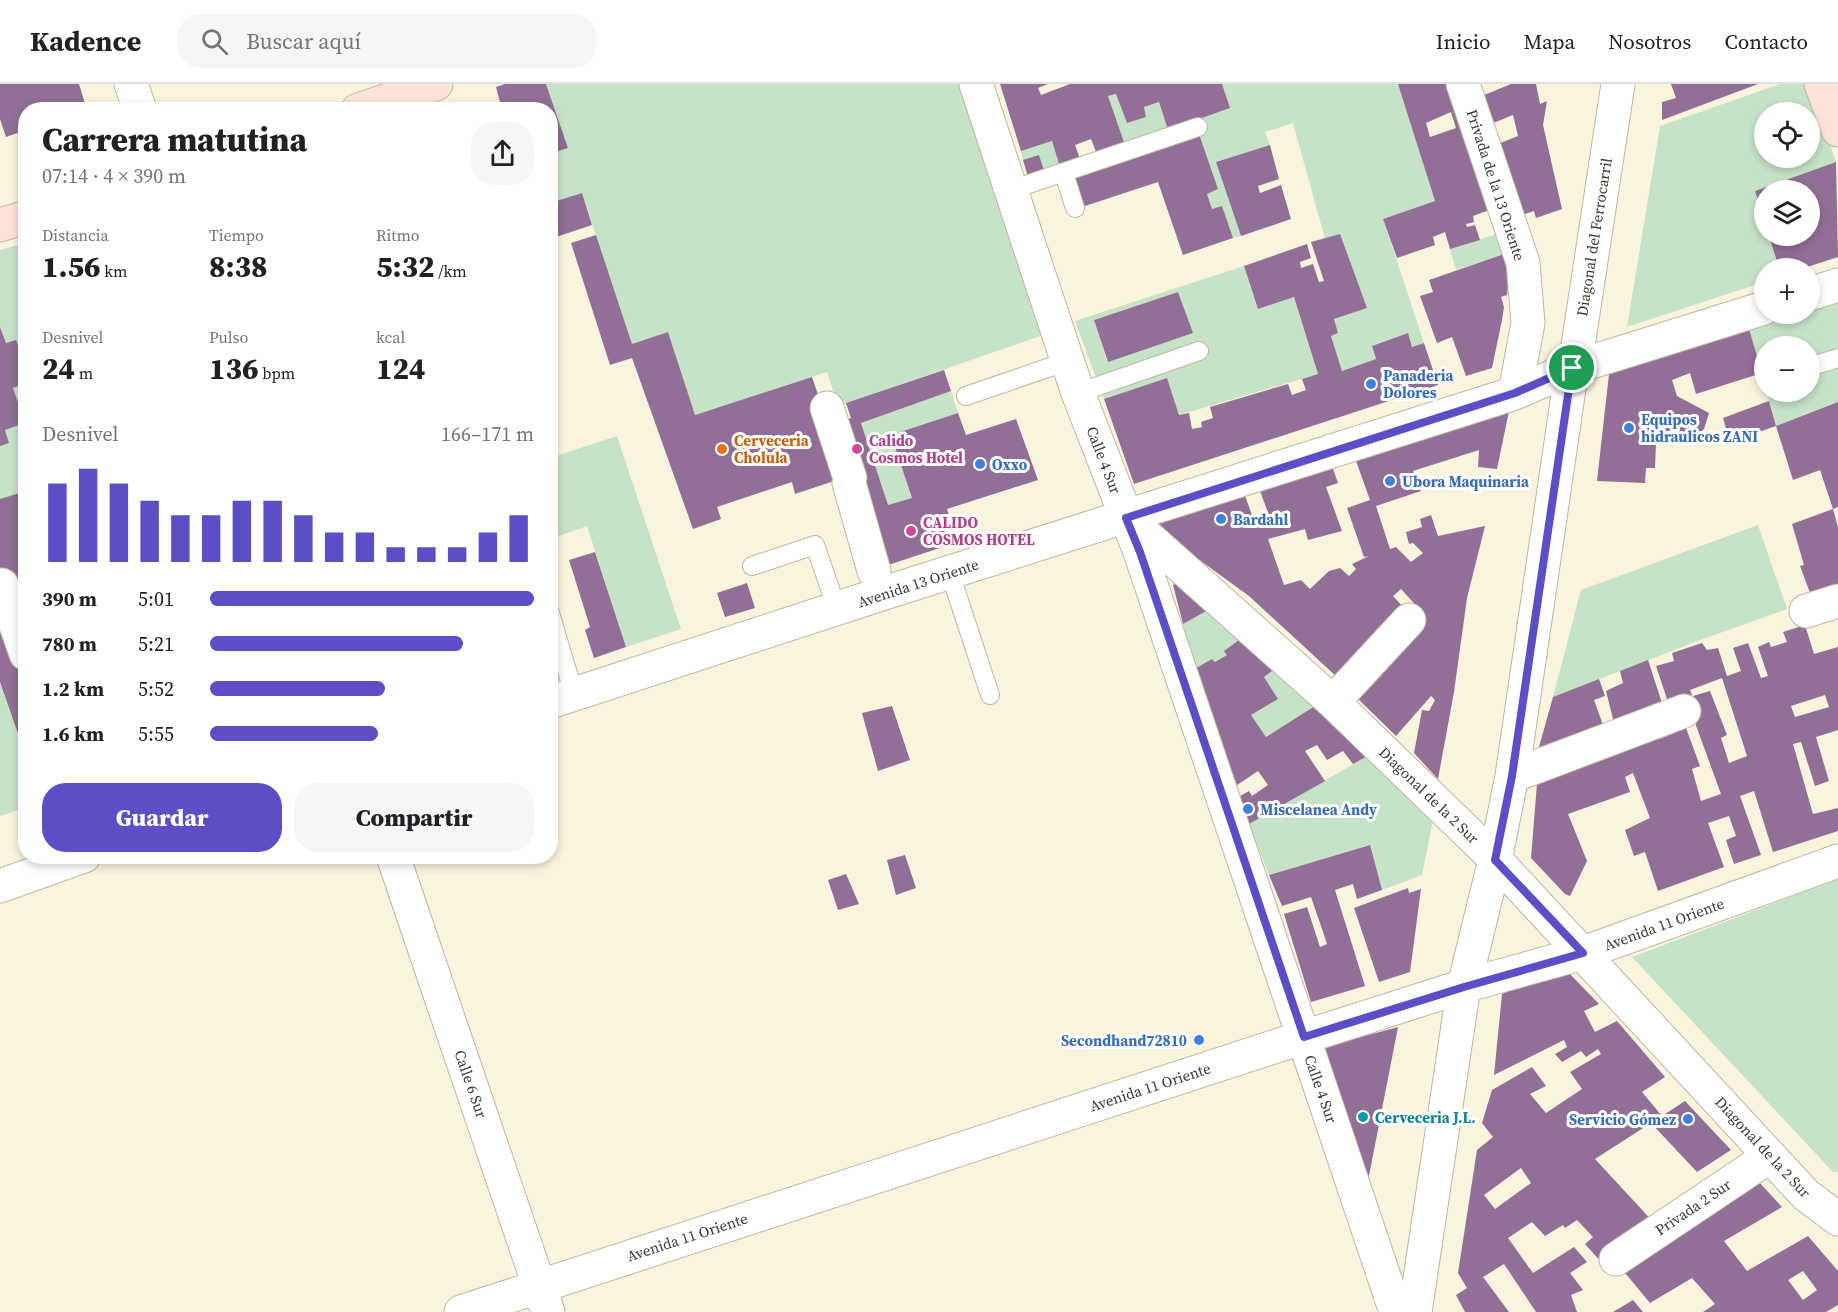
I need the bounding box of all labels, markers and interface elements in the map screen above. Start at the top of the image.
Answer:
search box [177,14,597,68]
text: Kadence [30,22,141,60]
icon: search [198,25,231,58]
text: Buscar aquí [246,26,361,56]
text: Inicio [1436,27,1490,56]
text: Mapa [1523,27,1575,56]
text: Nosotros [1608,27,1691,56]
text: Contacto [1724,27,1808,56]
map controls [1754,102,1820,402]
button: locate [1754,102,1820,168]
street label: Privada de la 13 Oriente [1462,107,1530,264]
text: Carrera matutina [42,117,307,162]
button: share [471,122,534,185]
street label: Diagonal del Ferrocarril [1571,156,1617,318]
text: 07:14 · 4 × 390 m [42,162,186,190]
button: layers [1754,180,1820,246]
text: Distancia [42,224,109,246]
text: Tiempo [209,224,264,246]
text: Ritmo [376,224,420,246]
text: 1.56 [42,246,101,287]
text: 8:38 [209,246,268,287]
text: 5:32 [376,246,435,287]
button: + [1754,258,1820,324]
text: km [101,260,128,282]
text: /km [435,260,467,282]
text: Desnivel [42,326,103,348]
text: Pulso [209,326,248,348]
text: kcal [376,326,405,348]
button: − [1754,336,1820,402]
pin [1546,342,1597,393]
text: 24 [42,348,75,389]
text: 136 [209,348,259,389]
text: 124 [376,348,426,389]
icon: arrive [1555,351,1588,384]
text: m [75,362,93,384]
text: bpm [259,362,295,384]
place label: Panaderia Dolores [1383,365,1454,403]
marker: Panaderia Dolores [1364,377,1378,391]
place label: Equipos hidraulicos ZANI [1641,409,1758,447]
text: Desnivel [42,420,119,448]
text: 166–171 m [441,420,534,448]
marker: Equipos hidraulicos ZANI [1622,421,1636,435]
street label: Calle 4 Sur [1082,423,1127,497]
place label: Cerveceria Cholula [734,430,810,468]
place label: Calido Cosmos Hotel [869,430,963,468]
marker: Cerveceria Cholula [715,442,729,456]
marker: Calido Cosmos Hotel [850,442,864,456]
place label: Oxxo [992,454,1028,475]
marker: Oxxo [973,457,987,471]
place label: Ubora Maquinaria [1402,471,1530,492]
marker: Ubora Maquinaria [1383,474,1397,488]
place label: Bardahl [1233,509,1288,530]
place label: CALIDO COSMOS HOTEL [923,512,1035,550]
marker: Bardahl [1214,512,1228,526]
marker: CALIDO COSMOS HOTEL [904,524,918,538]
street label: Avenida 13 Oriente [855,553,982,612]
text: 390 m [42,585,97,613]
text: 5:01 [138,585,174,613]
text: 780 m [42,630,97,658]
text: 5:21 [138,630,174,658]
text: 1.2 km [42,675,104,703]
text: 5:52 [138,675,174,703]
text: 1.6 km [42,720,104,748]
text: 5:55 [138,720,174,748]
street label: Diagonal de la 2 Sur [1374,742,1484,849]
button: Guardar [42,783,282,852]
button: Compartir [294,783,534,852]
place label: Miscelanea Andy [1260,799,1377,820]
marker: Miscelanea Andy [1241,802,1255,816]
street label: Avenida 11 Oriente [1601,892,1727,955]
place label: Secondhand72810 [1061,1030,1187,1051]
marker: Secondhand72810 [1192,1033,1206,1047]
street label: Calle 6 Sur [450,1047,493,1122]
street label: Calle 4 Sur [1300,1052,1343,1127]
street label: Avenida 11 Oriente [1087,1057,1214,1116]
street label: Diagonal de la 2 Sur [1710,1092,1816,1203]
place label: Cerveceria J.L. [1375,1107,1476,1128]
place label: Servicio Gómez [1569,1109,1676,1130]
marker: Cerveceria J.L. [1356,1110,1370,1124]
marker: Servicio Gómez [1681,1112,1695,1126]
street label: Privada 2 Sur [1651,1174,1736,1240]
street label: Avenida 11 Oriente [624,1207,751,1266]

